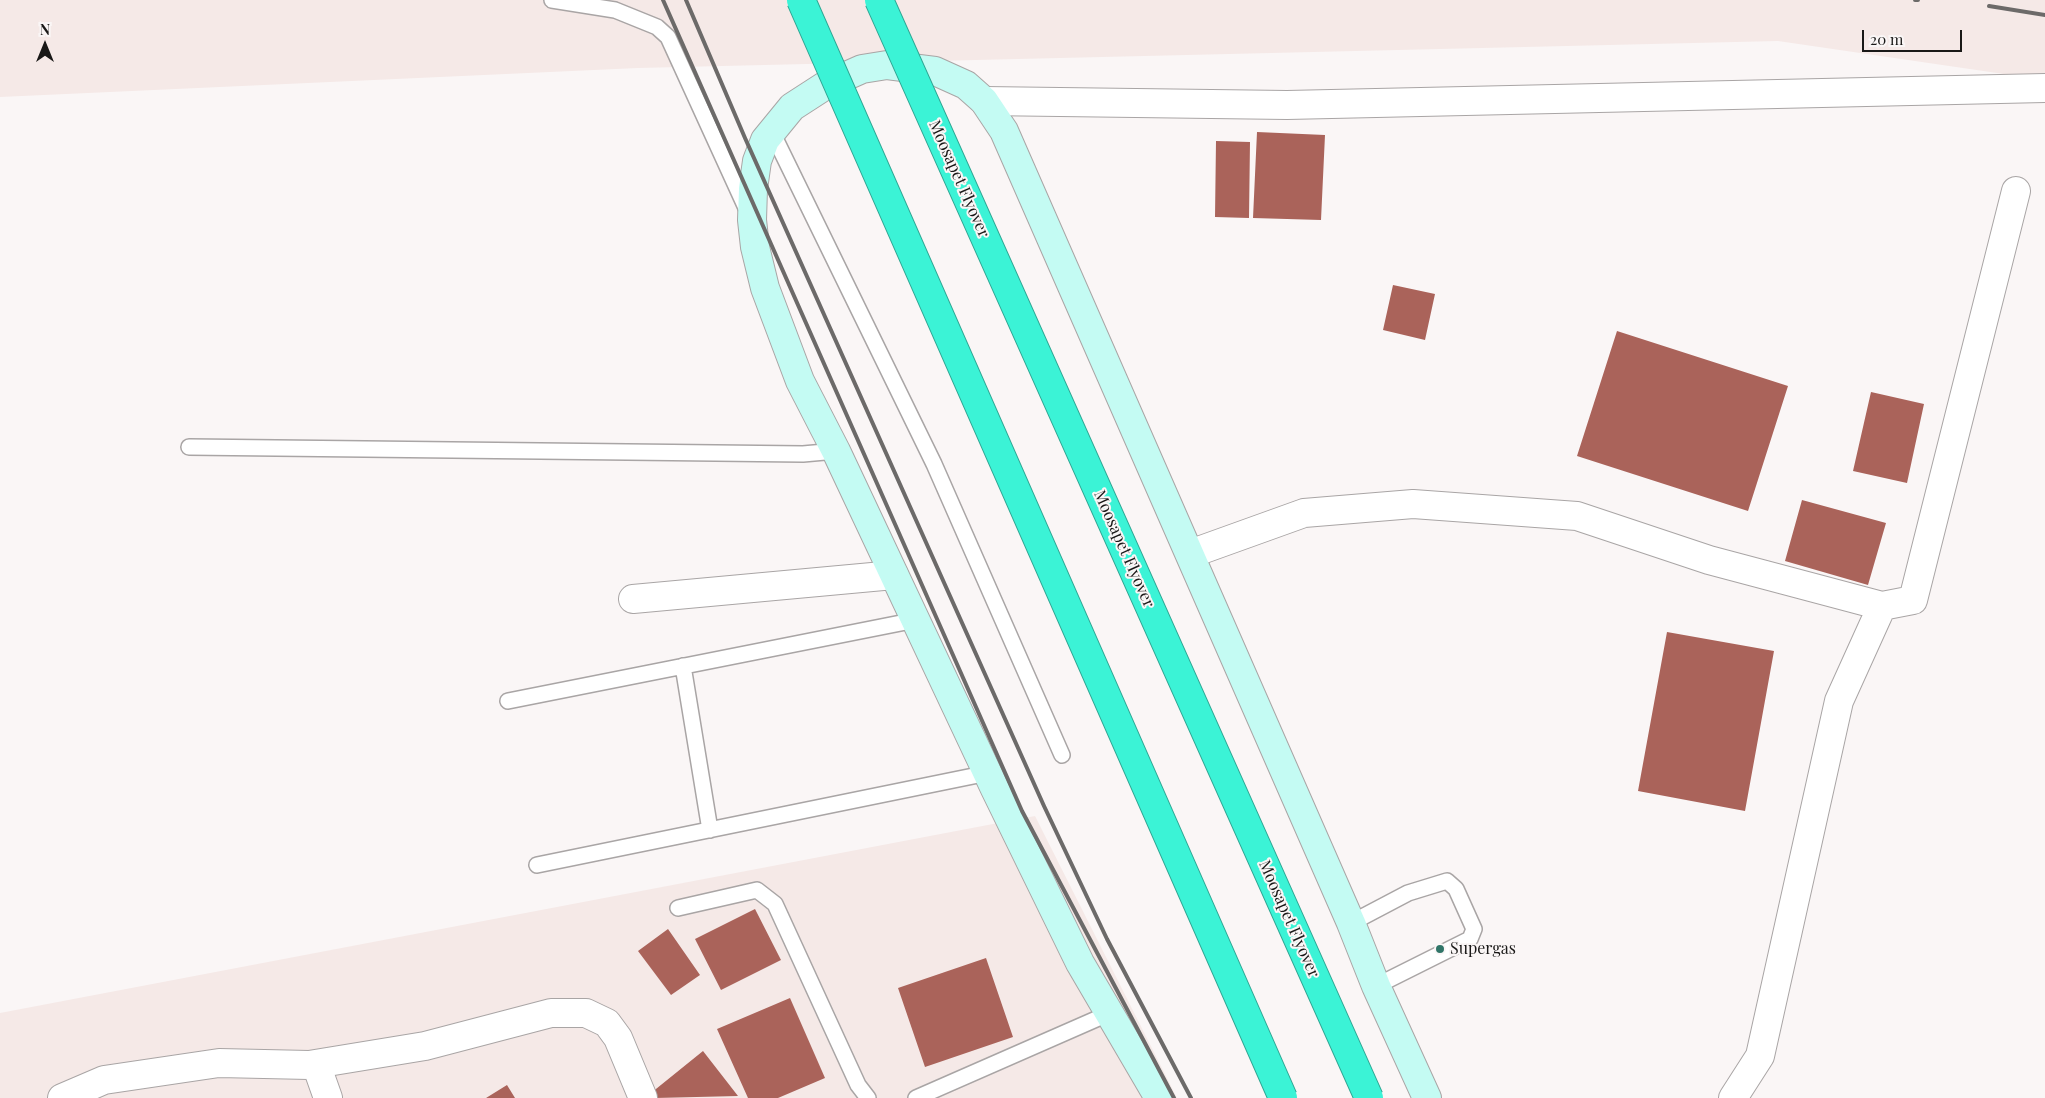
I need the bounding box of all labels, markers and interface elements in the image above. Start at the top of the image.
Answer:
north arrow [20,20,70,70]
text: N [40,20,50,39]
scale bar [1865,20,1965,52]
text: 20 m [1870,29,1903,49]
street label: Moosapet Flyover [925,117,993,241]
street label: Moosapet Flyover [1090,487,1158,611]
street label: Moosapet Flyover [1255,857,1323,981]
place label: Supergas [1450,939,1516,959]
marker: Supergas [1434,943,1446,955]

